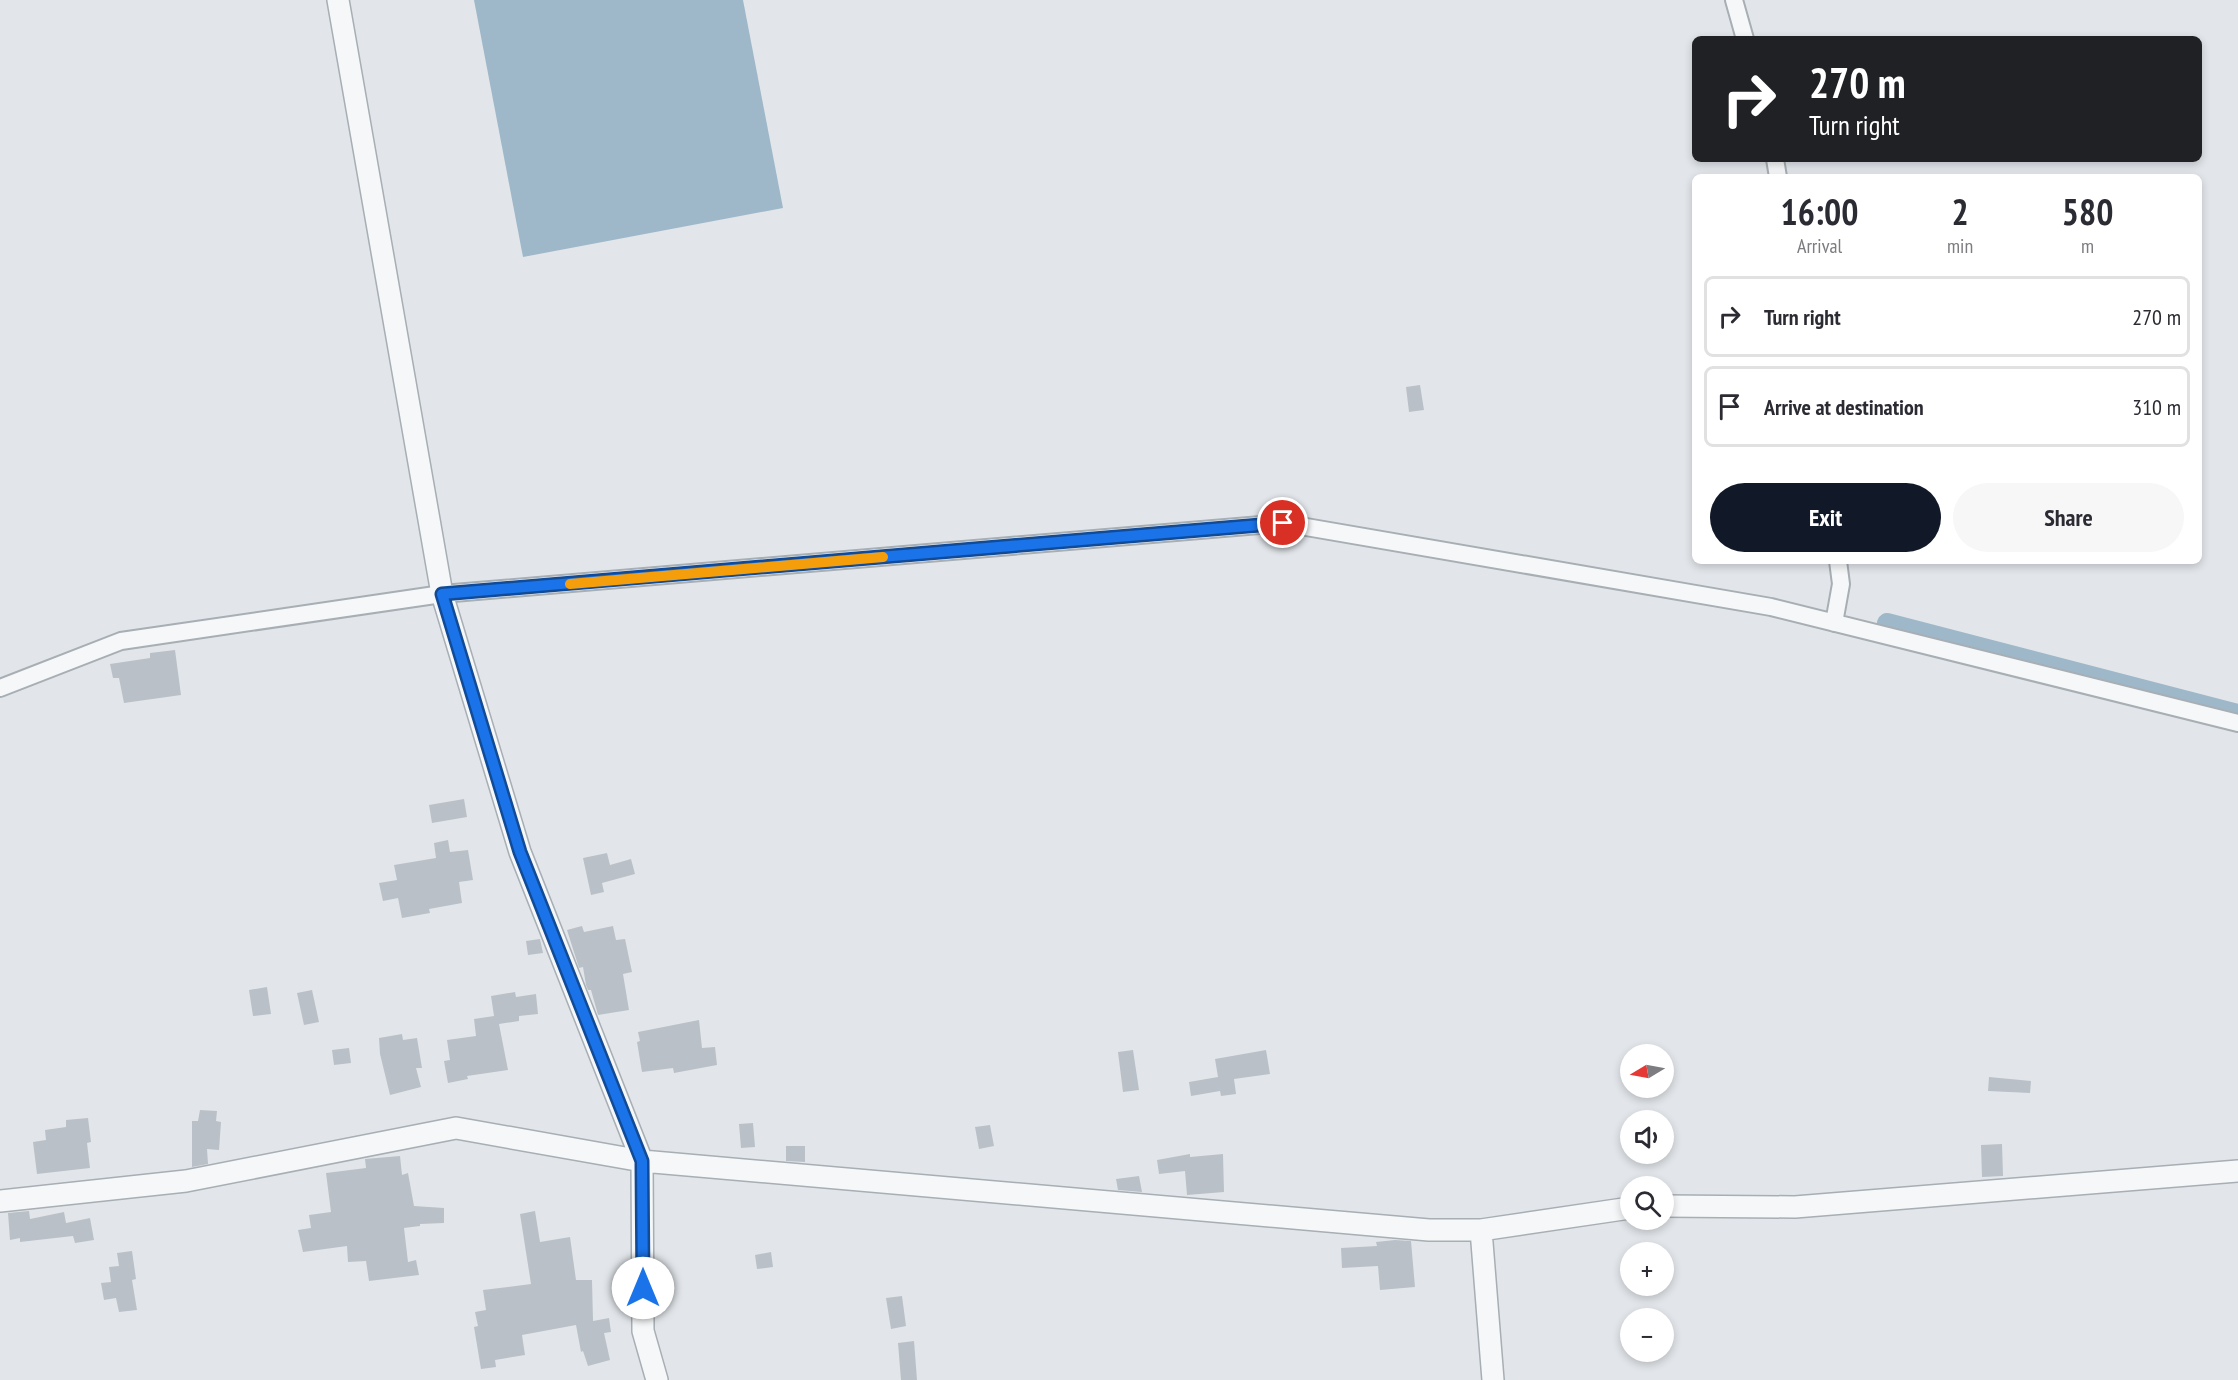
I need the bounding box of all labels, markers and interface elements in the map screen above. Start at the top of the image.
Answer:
text: 270 m [1809,55,1906,110]
icon: right [1710,60,1788,138]
text: Turn right [1809,108,1900,142]
text: 16:00 [1781,188,1858,235]
text: 2 [1951,188,1969,235]
text: 580 [2062,188,2113,235]
text: Arrival [1797,233,1842,259]
text: min [1947,233,1973,259]
text: m [2081,233,2094,259]
icon: right [1713,300,1746,333]
text: Turn right [1764,303,1841,331]
text: 270 m [2132,303,2181,331]
icon: arrive [1713,390,1746,423]
text: Arrive at destination [1764,393,1924,421]
text: 310 m [2132,393,2181,421]
button: Exit [1710,483,1941,552]
button: Share [1953,483,2184,552]
pin [1257,497,1308,548]
icon: arrive [1266,506,1299,539]
north arrow [1620,1044,1674,1098]
map controls [1620,1044,1674,1362]
button: sound [1620,1110,1674,1164]
button: search [1620,1176,1674,1230]
button: + [1620,1242,1674,1296]
position arrow [611,1256,675,1320]
button: − [1620,1308,1674,1362]

